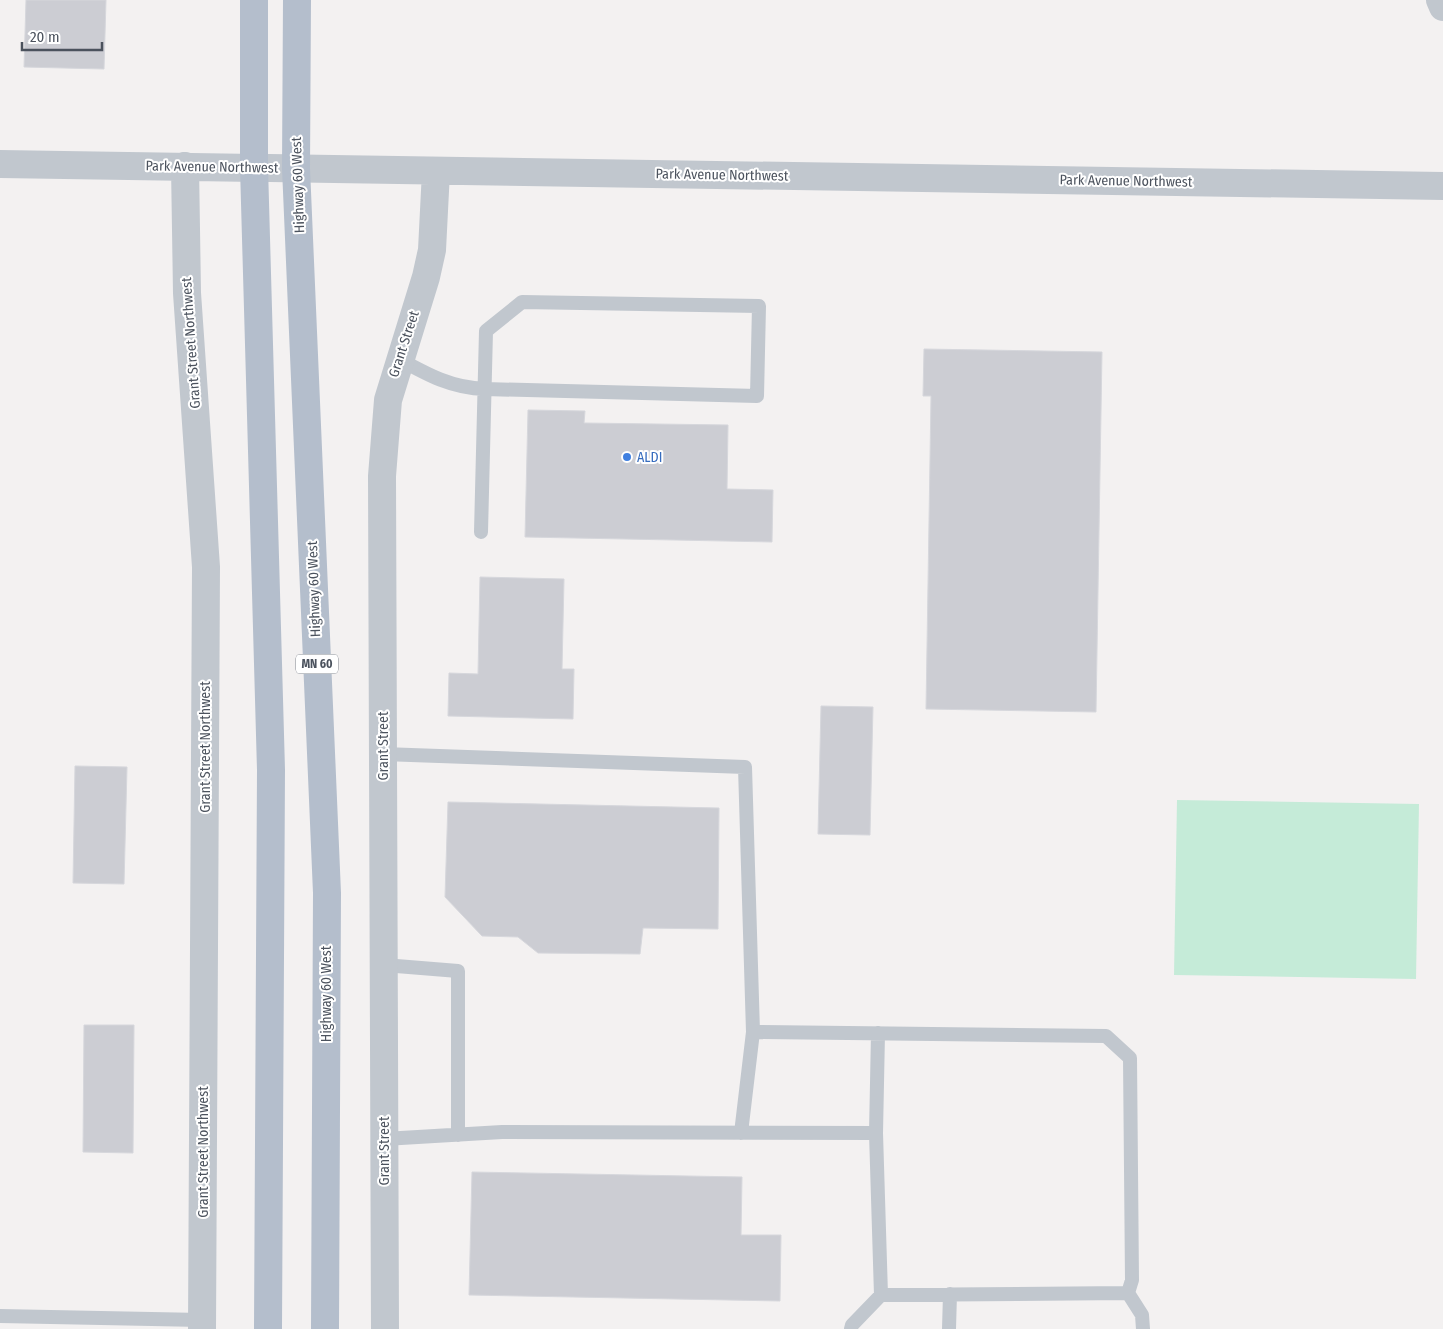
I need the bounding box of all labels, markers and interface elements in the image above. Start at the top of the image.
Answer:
scale bar [22,20,102,52]
text: 20 m [30,28,60,46]
street label: Highway 60 West [288,136,308,234]
street label: Park Avenue Northwest [145,157,279,177]
street label: Park Avenue Northwest [655,165,789,185]
street label: Park Avenue Northwest [1059,171,1193,191]
street label: Grant Street Northwest [178,276,204,409]
street label: Grant Street [385,308,423,379]
place label: ALDI [637,449,662,466]
marker: ALDI [621,451,633,463]
street label: Highway 60 West [304,540,324,638]
road number: MN 60 [296,654,338,674]
street label: Grant Street Northwest [197,681,214,813]
street label: Grant Street [375,711,392,781]
street label: Highway 60 West [318,945,335,1042]
street label: Grant Street Northwest [195,1086,212,1218]
street label: Grant Street [376,1116,393,1186]

